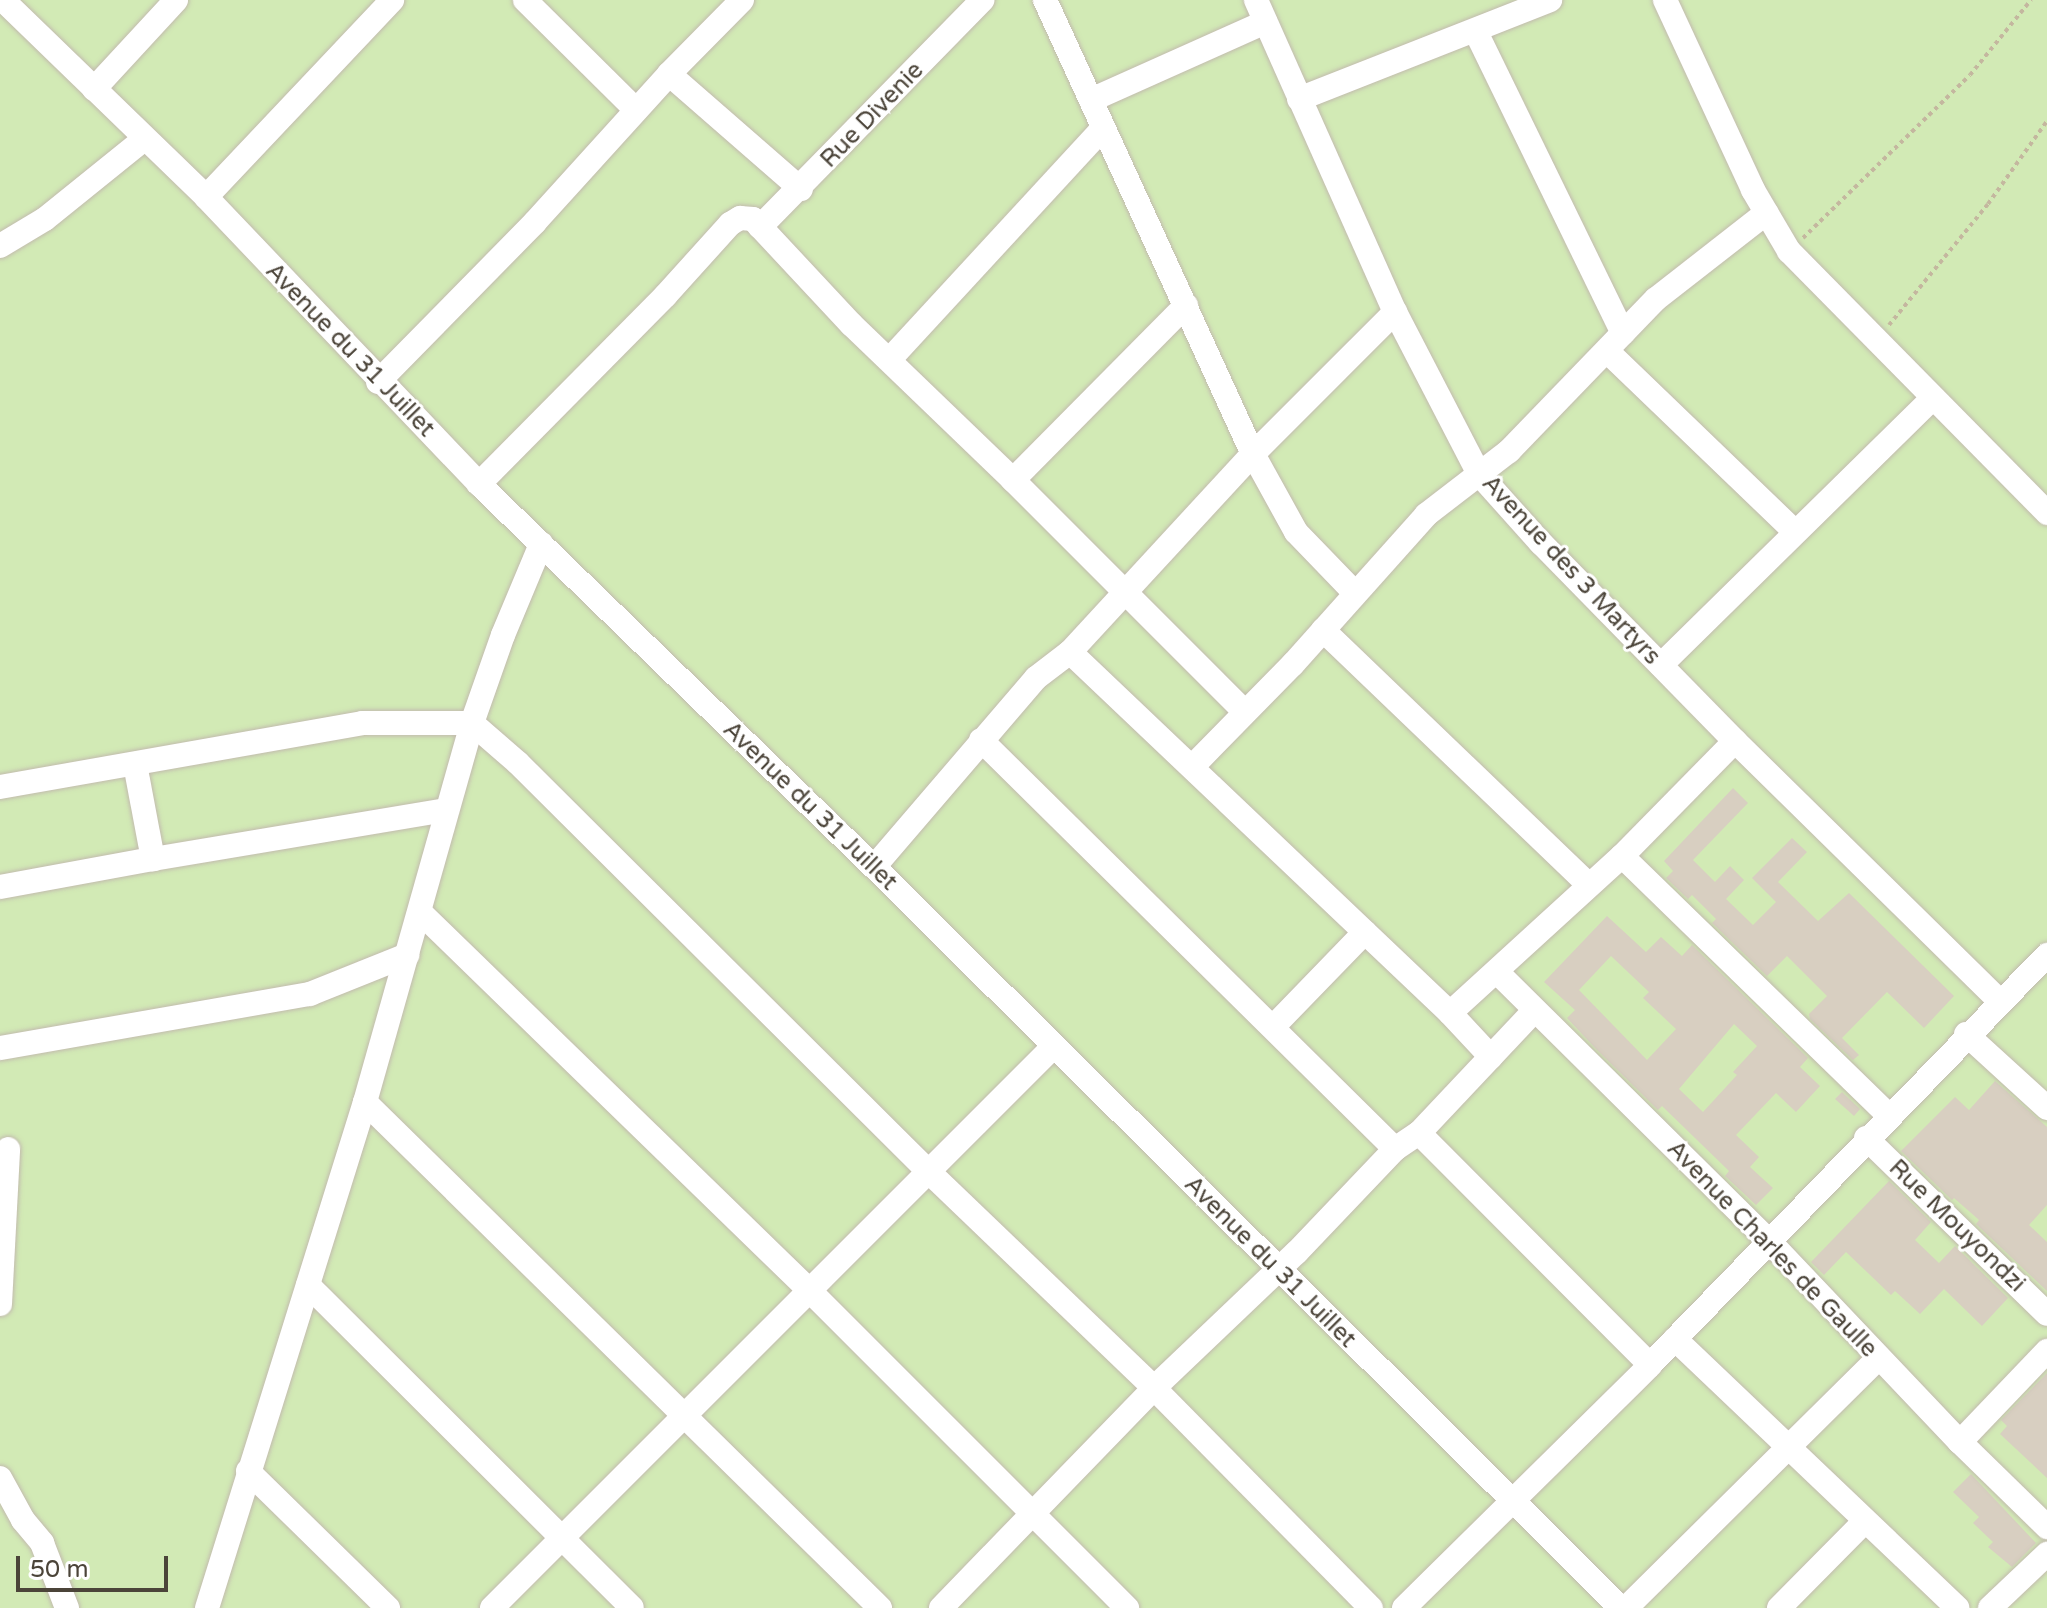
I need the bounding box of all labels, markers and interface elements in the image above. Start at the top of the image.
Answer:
street label: Rue Divenie [815,56,929,174]
street label: Avenue du 31 Juillet [259,257,441,443]
street label: Avenue des 3 Martyrs [1476,469,1666,671]
street label: Avenue du 31 Juillet [717,715,903,897]
street label: Avenue Charles de Gaulle [1661,1135,1883,1363]
street label: Rue Mouyondzi [1883,1154,2031,1298]
street label: Avenue du 31 Juillet [1178,1170,1362,1354]
scale bar [20,1540,172,1590]
text: 50 m [30,1555,88,1584]

